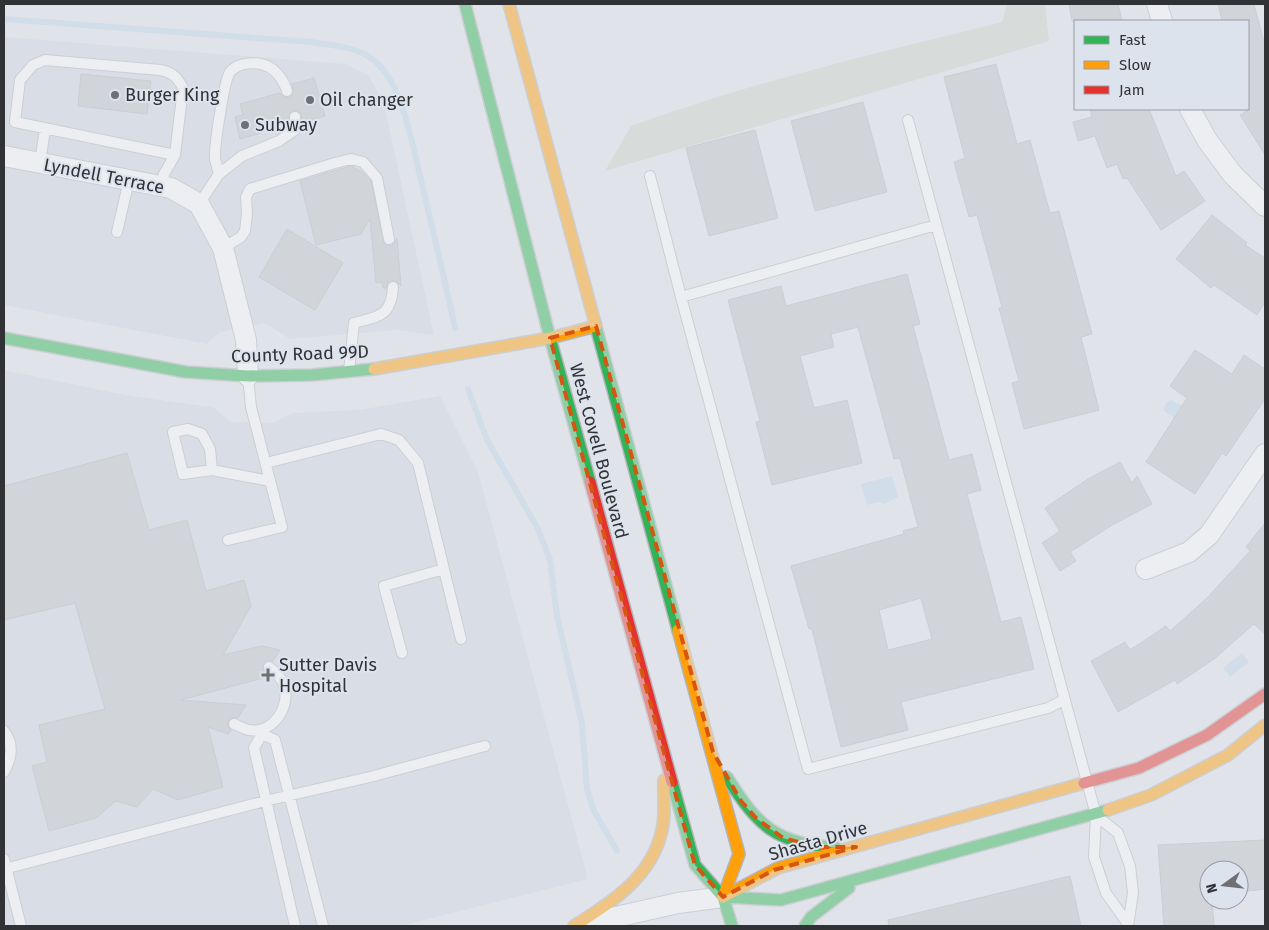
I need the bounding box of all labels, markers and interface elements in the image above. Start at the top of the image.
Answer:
legend [1074,20,1249,110]
text: Fast [1119,31,1146,49]
text: Slow [1119,56,1151,74]
text: Jam [1119,81,1145,99]
place label: Burger King [125,84,220,106]
marker: Burger King [109,89,121,101]
place label: Oil changer [320,89,413,111]
marker: Oil changer [304,94,316,106]
place label: Subway [255,114,317,136]
marker: Subway [239,119,251,131]
street label: Lyndell Terrace [42,154,166,198]
street label: County Road 99D [231,341,369,367]
street label: West Covell Boulevard [565,361,633,541]
place label: Sutter Davis Hospital [279,654,377,697]
marker: Sutter Davis Hospital [261,668,275,682]
street label: Shasta Drive [766,816,870,866]
north arrow [1199,860,1249,910]
text: N [1203,882,1221,895]

